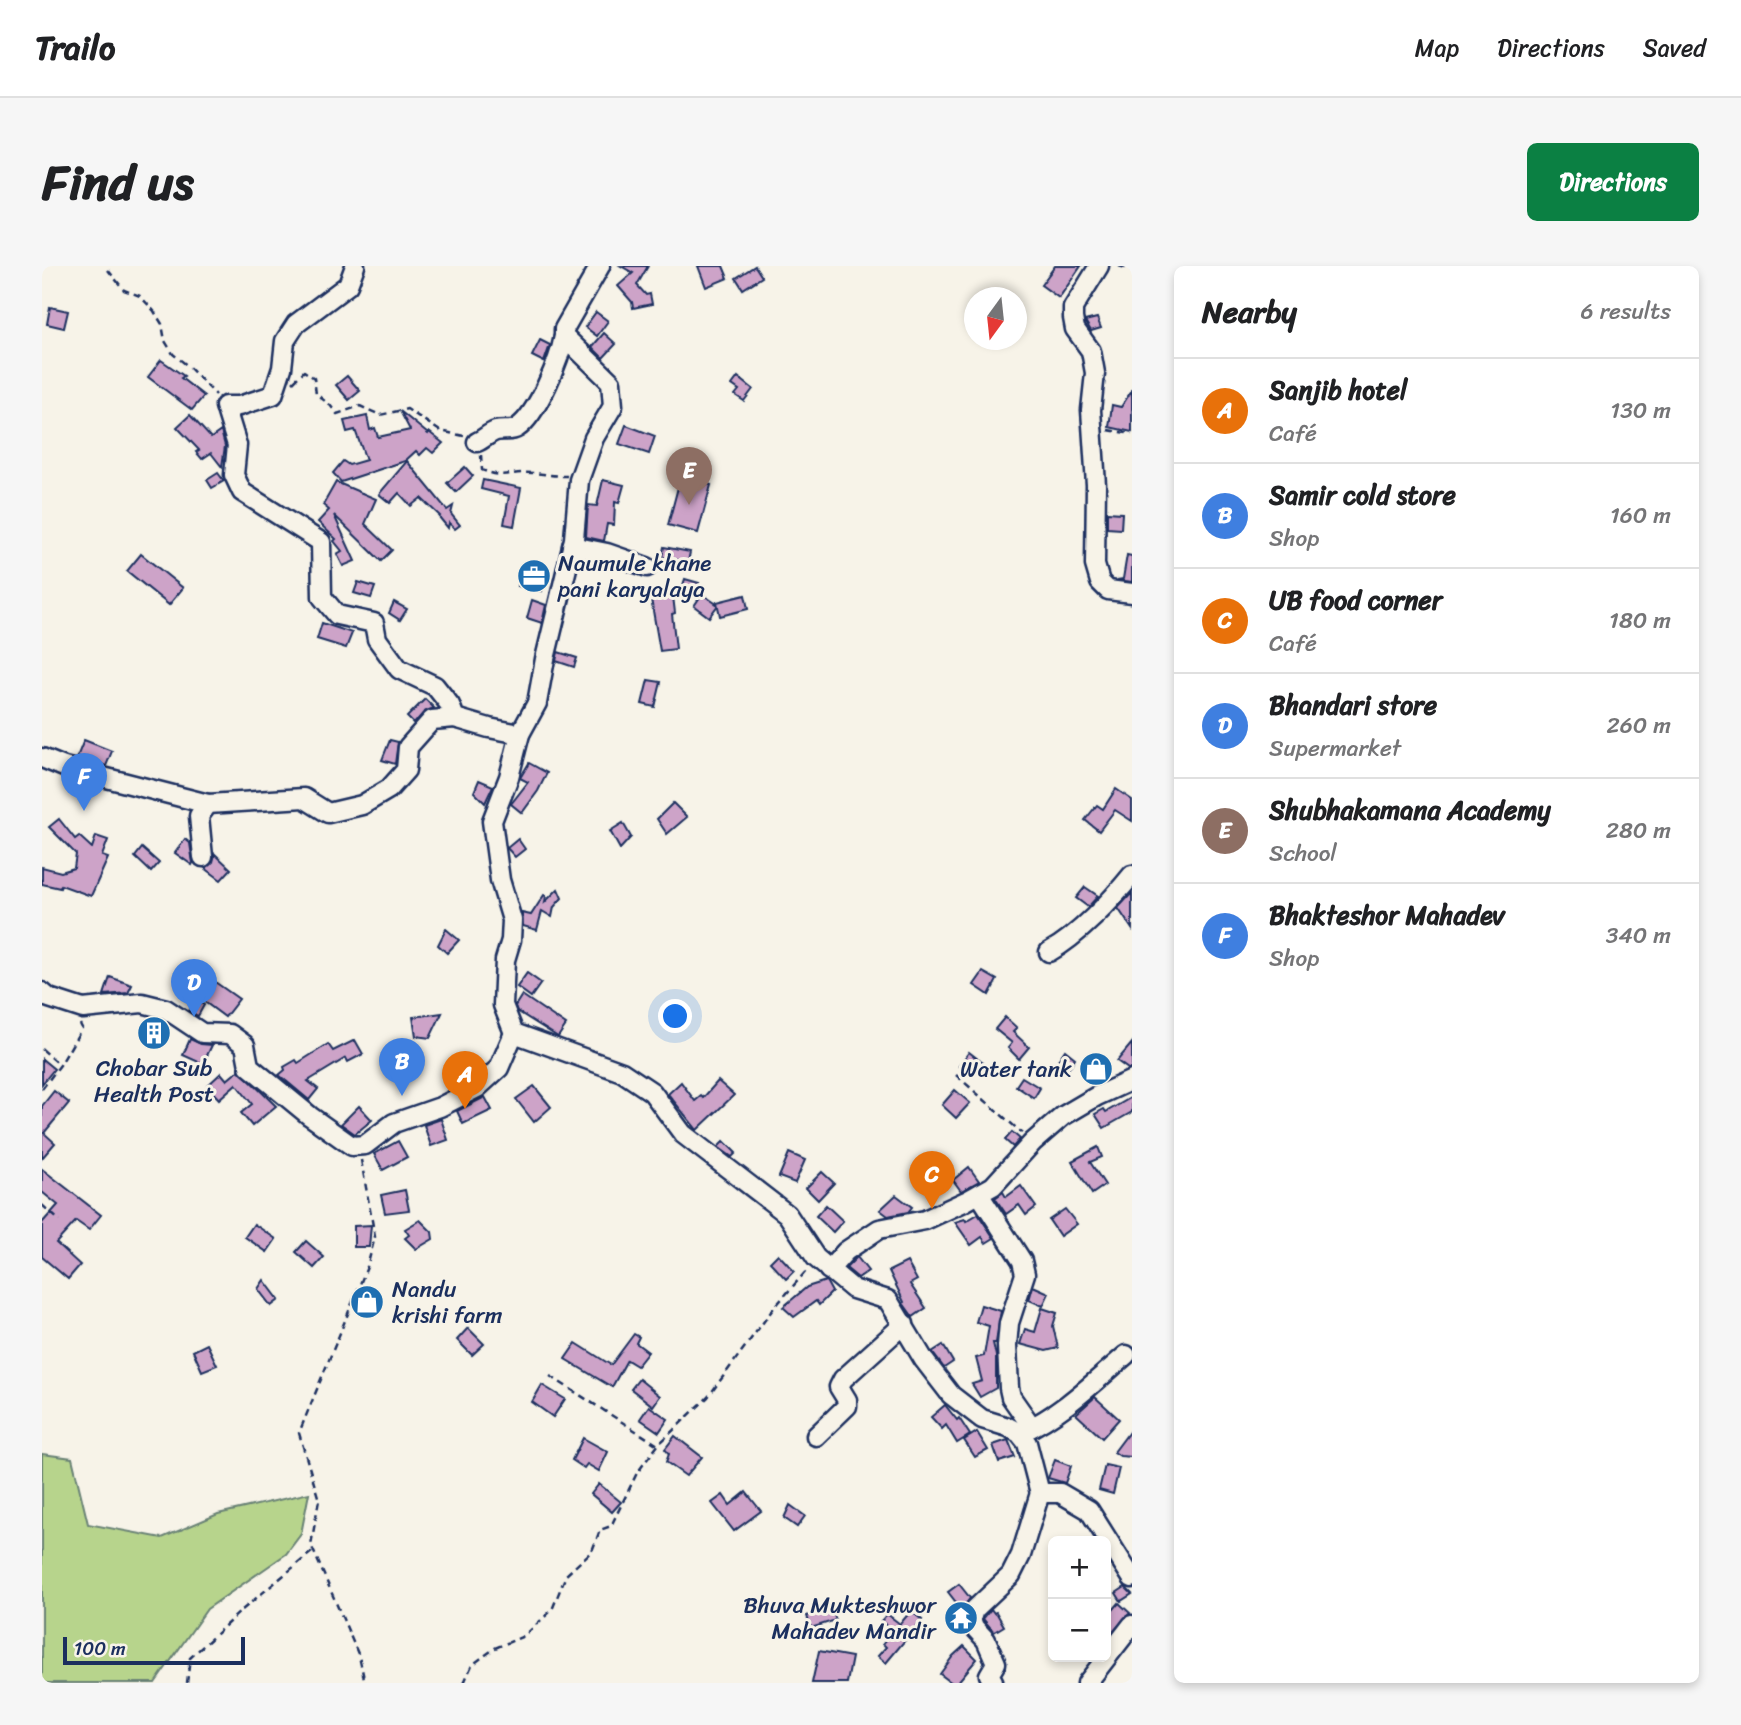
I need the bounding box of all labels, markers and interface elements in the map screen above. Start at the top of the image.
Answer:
text: Trailo [35,19,115,77]
text: Map [1415,27,1459,69]
text: Directions [1497,27,1605,69]
text: Saved [1643,27,1706,69]
text: Find us [42,139,194,226]
button: Directions [1527,143,1699,221]
text: Nearby [1202,285,1297,339]
north arrow [964,287,1027,350]
text: 6 results [1581,291,1671,332]
text: Sanjib hotel [1269,367,1407,413]
text: A [1217,390,1233,431]
text: 130 m [1610,390,1671,431]
text: Café [1269,413,1317,454]
pin: E [666,447,712,505]
text: Samir cold store [1269,472,1456,518]
text: B [1218,495,1232,536]
text: 160 m [1610,495,1671,536]
text: Shop [1269,518,1319,559]
place label: Naumule khane pani karyalaya [557,543,711,610]
office icon: Naumule khane pani karyalaya [515,557,553,595]
text: UB food corner [1269,577,1442,623]
text: C [1218,600,1232,641]
text: 180 m [1609,600,1671,641]
text: Café [1269,623,1317,664]
text: Bhandari store [1269,682,1437,728]
text: D [1218,705,1232,746]
text: 260 m [1606,705,1671,746]
text: Supermarket [1269,728,1401,769]
pin: F [61,753,107,811]
text: Shubhakamana Academy [1269,787,1551,833]
text: E [1219,810,1231,851]
text: 280 m [1606,810,1671,851]
text: School [1269,833,1337,874]
text: Bhakteshor Mahadev [1269,892,1505,938]
text: F [1219,915,1231,956]
text: 340 m [1606,915,1671,956]
text: Shop [1269,938,1319,979]
pin: D [171,959,217,1017]
your location [658,999,692,1033]
building icon: Chobar Sub Health Post [135,1014,173,1052]
pin: B [379,1038,425,1096]
place label: Chobar Sub Health Post [94,1048,214,1115]
place label: Water tank [960,1049,1072,1090]
shop icon: Water tank [1077,1050,1115,1088]
pin: A [442,1051,488,1109]
pin: C [909,1151,955,1209]
place label: Nandu krishi farm [392,1269,503,1336]
shop icon: Nandu krishi farm [348,1283,386,1321]
map controls [1048,1536,1111,1662]
button: + [1048,1536,1111,1599]
place label: Bhuva Mukteshwor Mahadev Mandir [743,1585,938,1652]
temple icon: Bhuva Mukteshwor Mahadev Mandir [942,1599,980,1637]
button: − [1048,1599,1111,1662]
text: 100 m [74,1632,126,1665]
scale bar [63,1634,245,1666]

